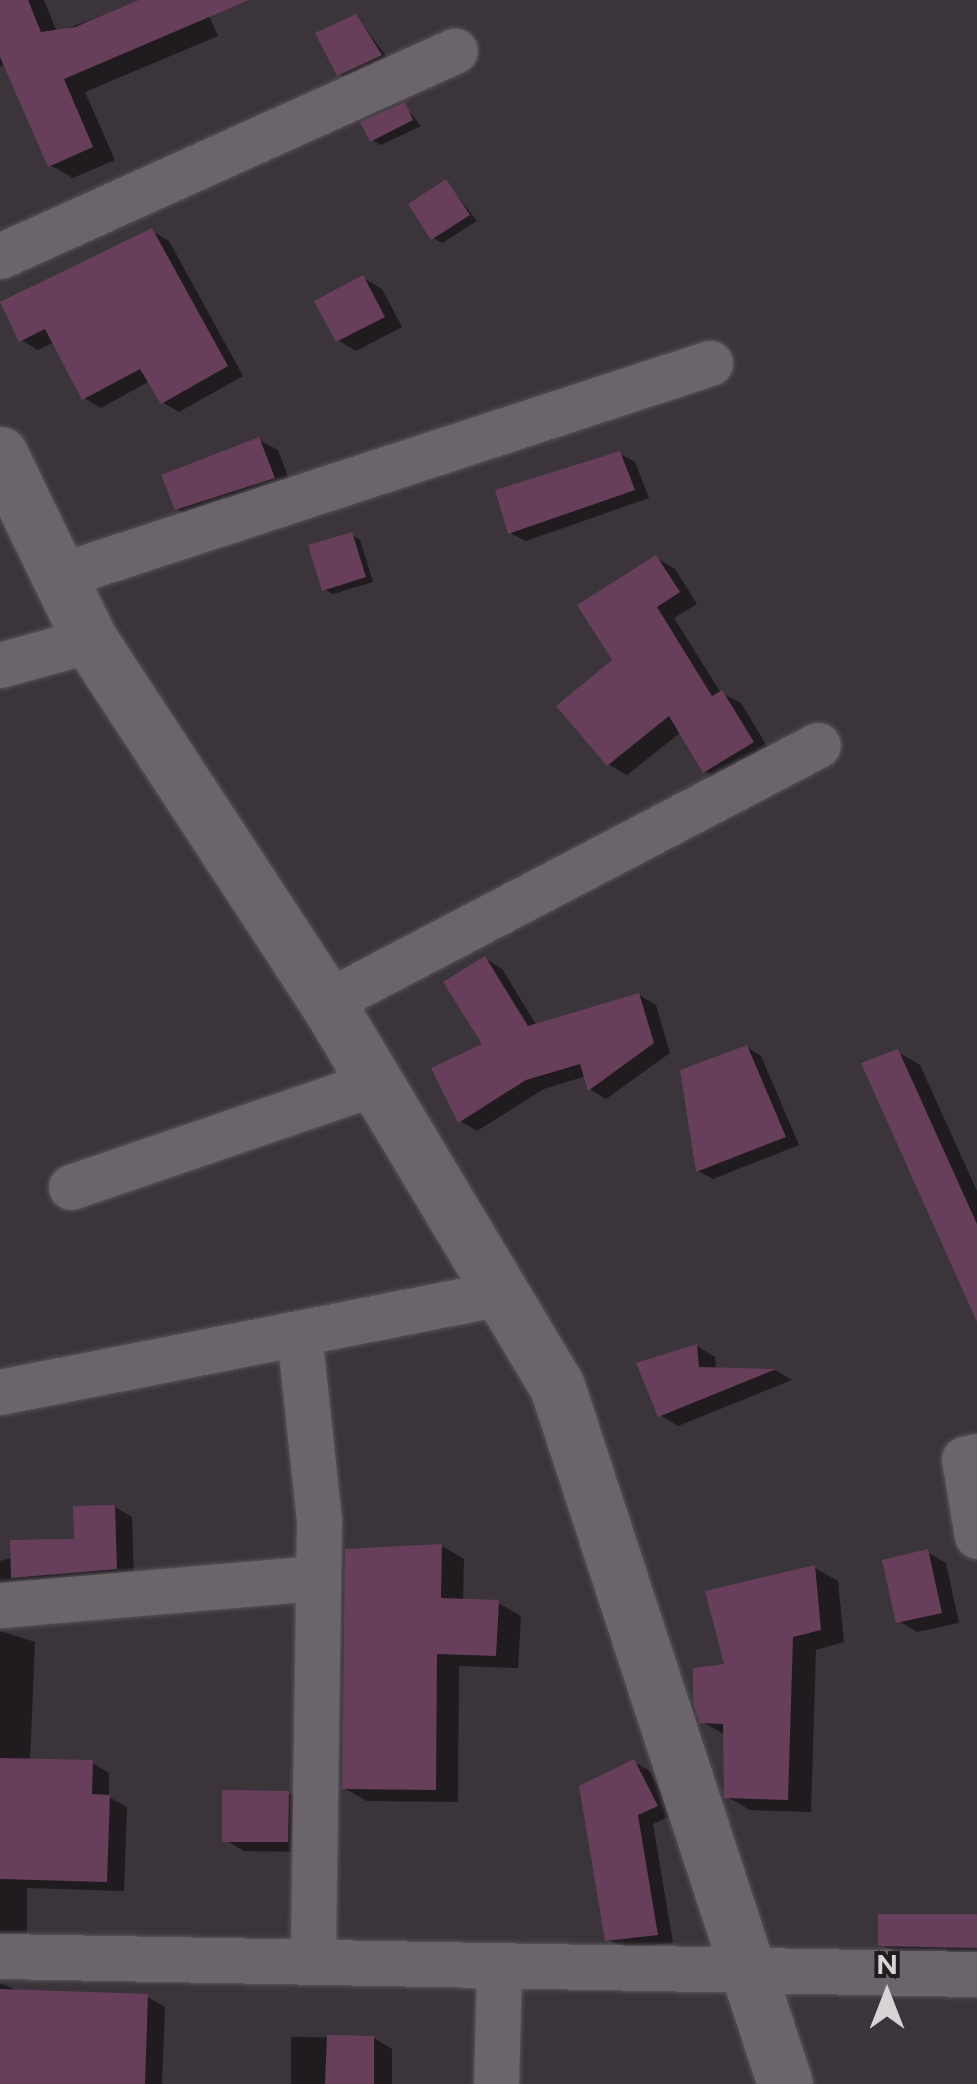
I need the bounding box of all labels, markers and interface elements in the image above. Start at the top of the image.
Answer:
north arrow [837,1944,937,2044]
text: N [876,1947,898,1981]

